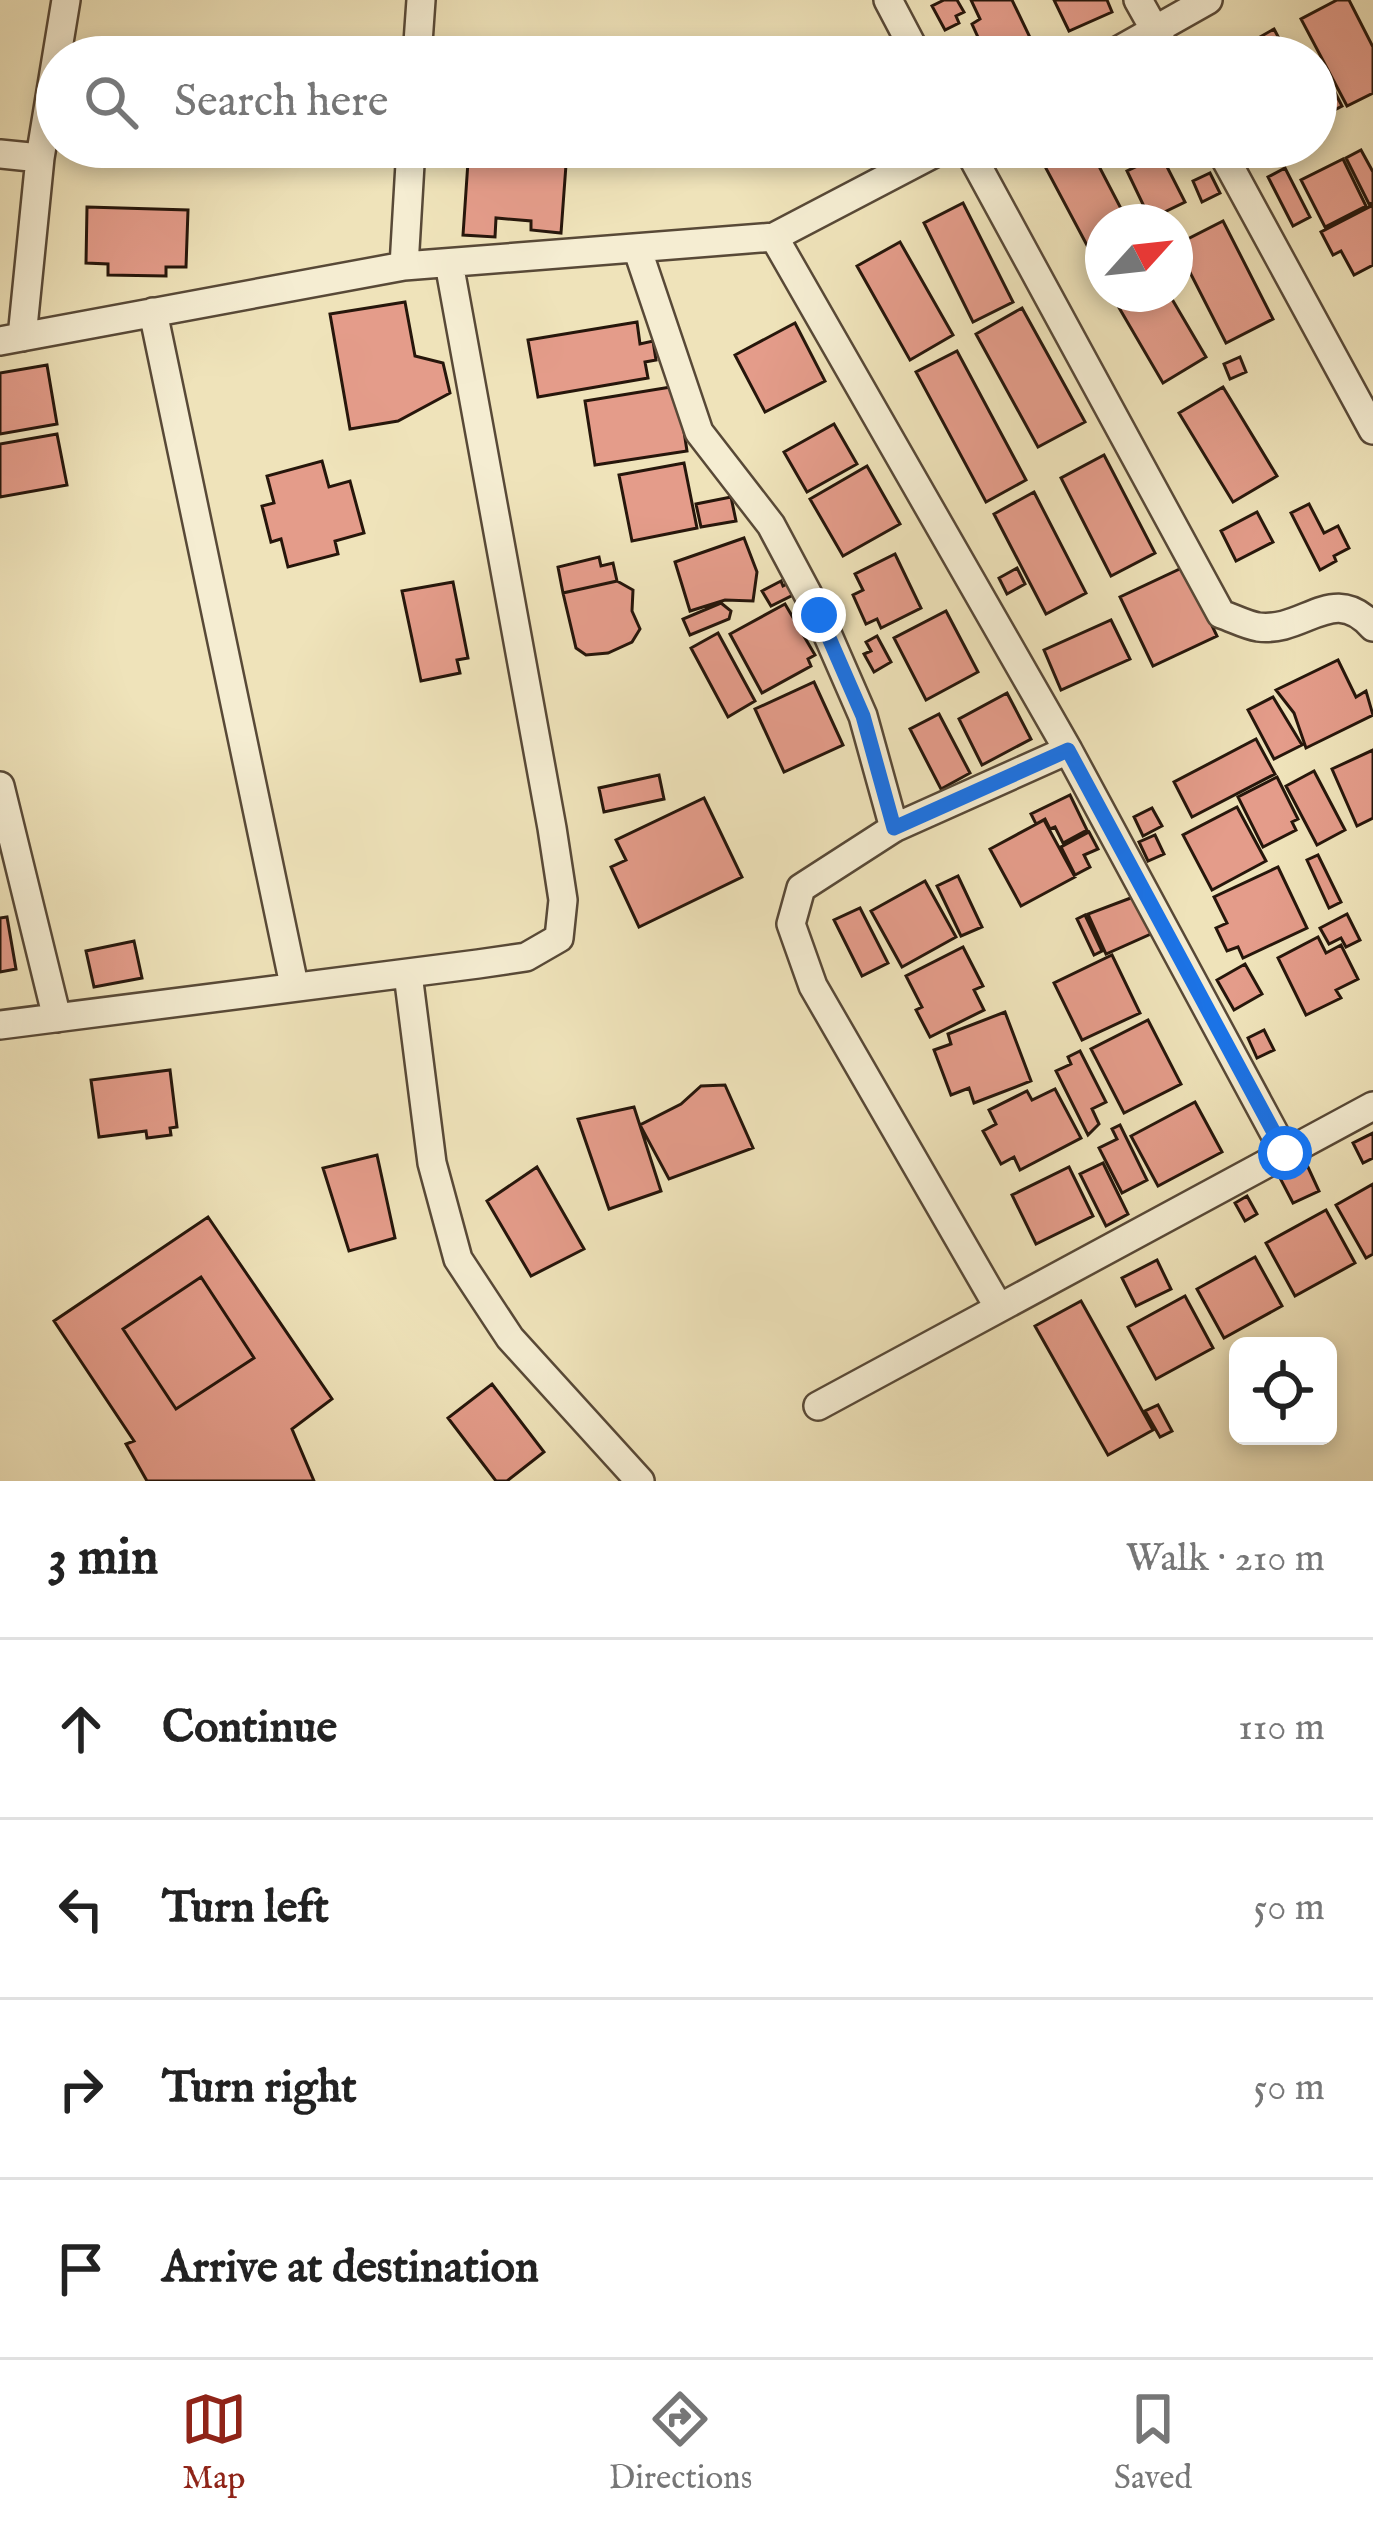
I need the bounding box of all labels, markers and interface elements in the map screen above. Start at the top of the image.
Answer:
search box [36,36,1337,168]
icon: search [78,69,144,135]
text: Search here [174,74,388,131]
north arrow [1085,204,1193,312]
route end [792,588,846,642]
route start [1258,1126,1312,1180]
map controls [1229,1337,1337,1445]
button: locate [1229,1337,1337,1445]
text: 3 min [48,1527,158,1592]
text: Walk · 210 m [1126,1535,1325,1584]
icon: ahead [48,1696,114,1762]
text: Continue [162,1700,337,1757]
text: 110 m [1238,1704,1325,1753]
icon: left [48,1876,114,1942]
text: Turn left [162,1880,329,1937]
text: 50 m [1253,1884,1325,1933]
icon: right [48,2056,114,2122]
text: Turn right [162,2060,357,2117]
text: 50 m [1253,2064,1325,2113]
icon: arrive [48,2236,114,2302]
text: Arrive at destination [162,2240,539,2297]
tab: Map [181,2386,247,2500]
tab: Directions [609,2386,752,2500]
tab: Saved [1114,2386,1192,2500]

